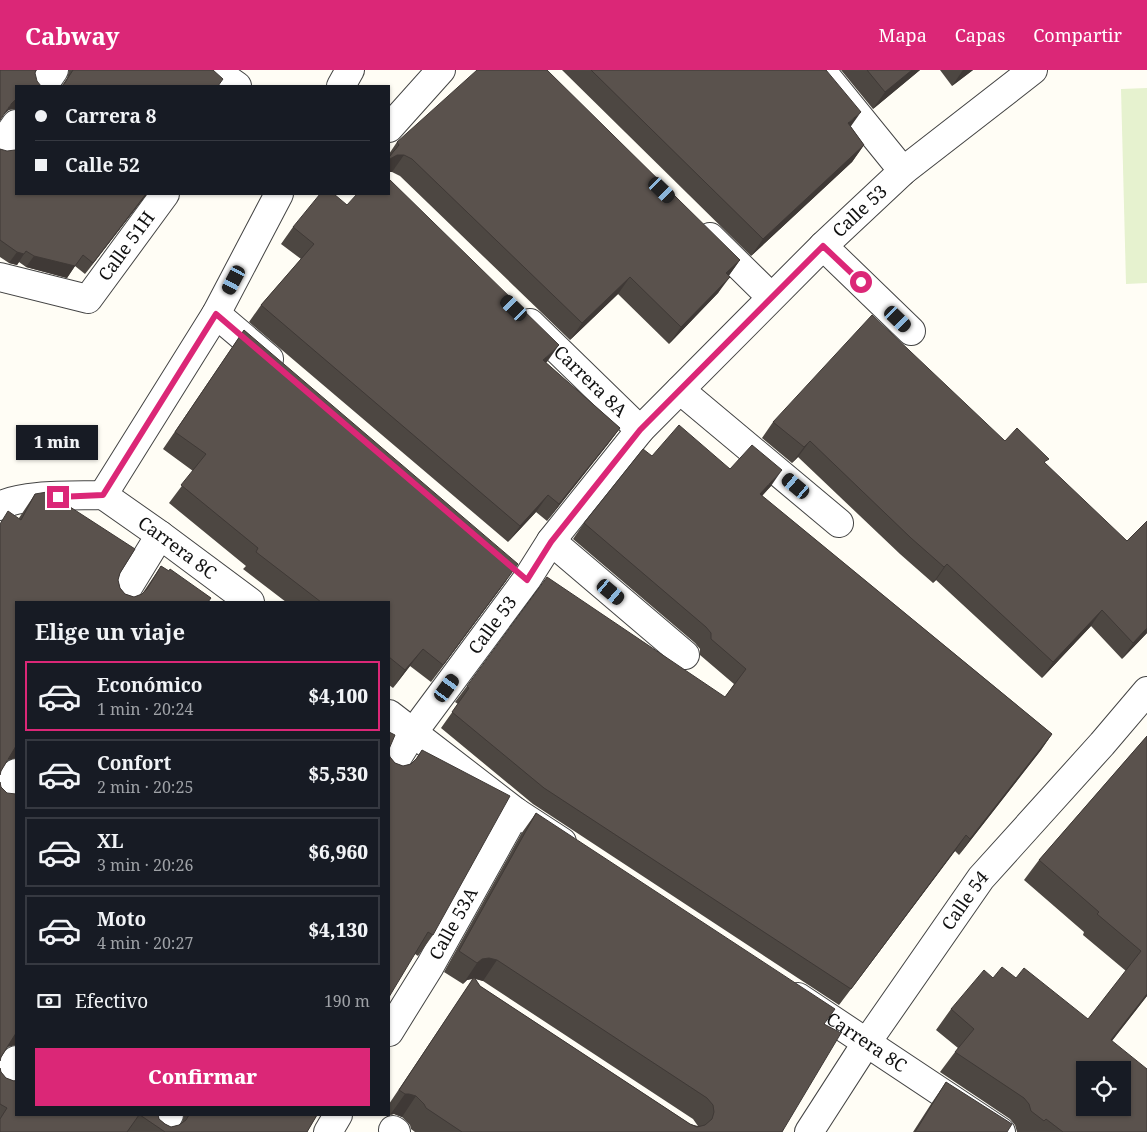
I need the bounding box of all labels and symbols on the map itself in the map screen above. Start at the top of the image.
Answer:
car [645,174,678,206]
street label: Calle 53 [827,179,892,242]
street label: Calle 51H [92,206,159,286]
car [220,263,247,297]
route start [850,271,872,293]
car [497,292,530,324]
car [881,303,914,335]
street label: Carrera 8A [549,340,633,422]
callout: 1 min [17,424,99,460]
car [779,471,812,501]
route end [47,486,69,508]
street label: Carrera 8C [134,510,222,584]
car [594,577,627,607]
street label: Calle 53 [462,591,521,659]
car [432,671,461,705]
street label: Calle 54 [935,865,993,935]
street label: Calle 53A [423,883,483,964]
street label: Carrera 8C [822,1006,912,1077]

